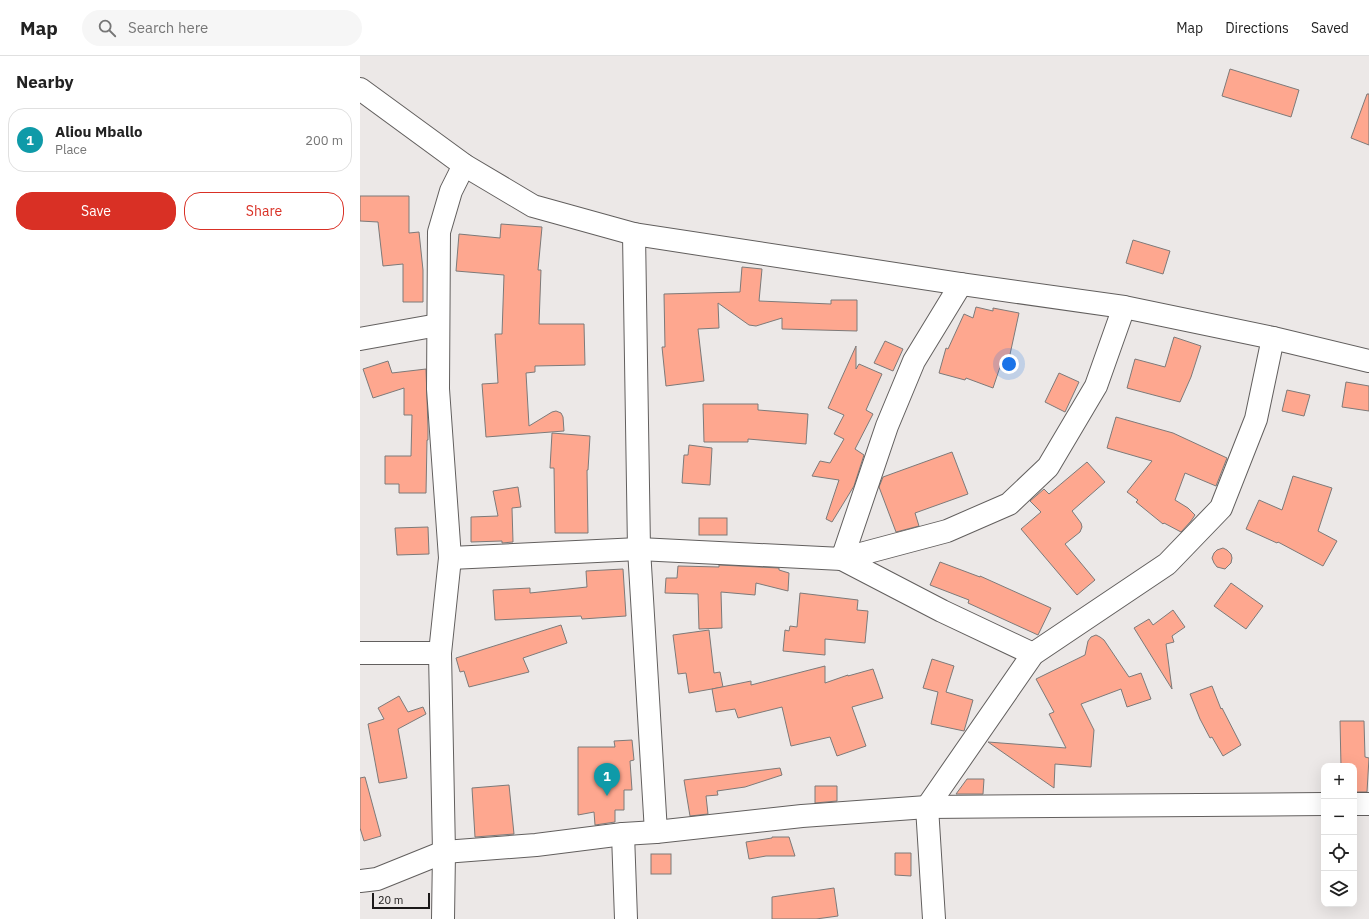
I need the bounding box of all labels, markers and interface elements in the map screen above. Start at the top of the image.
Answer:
search box [82,10,362,46]
text: Map [20,16,58,40]
icon: search [96,17,118,39]
text: Search here [128,18,208,37]
text: Map [1176,19,1203,37]
text: Directions [1225,19,1289,37]
text: Saved [1311,19,1349,37]
text: Nearby [16,71,74,93]
text: Aliou Mballo [55,122,142,141]
text: 1 [26,132,34,149]
text: 200 m [305,132,343,149]
text: Place [55,141,87,158]
button: Save [16,192,176,230]
button: Share [184,192,344,230]
your location [999,354,1019,374]
pin: 1 [594,763,620,796]
map controls [1321,763,1357,907]
button: + [1321,763,1357,799]
button: − [1321,799,1357,835]
button: locate [1321,835,1357,871]
button: layers [1321,871,1357,907]
scale bar [372,891,430,910]
text: 20 m [378,893,403,907]

